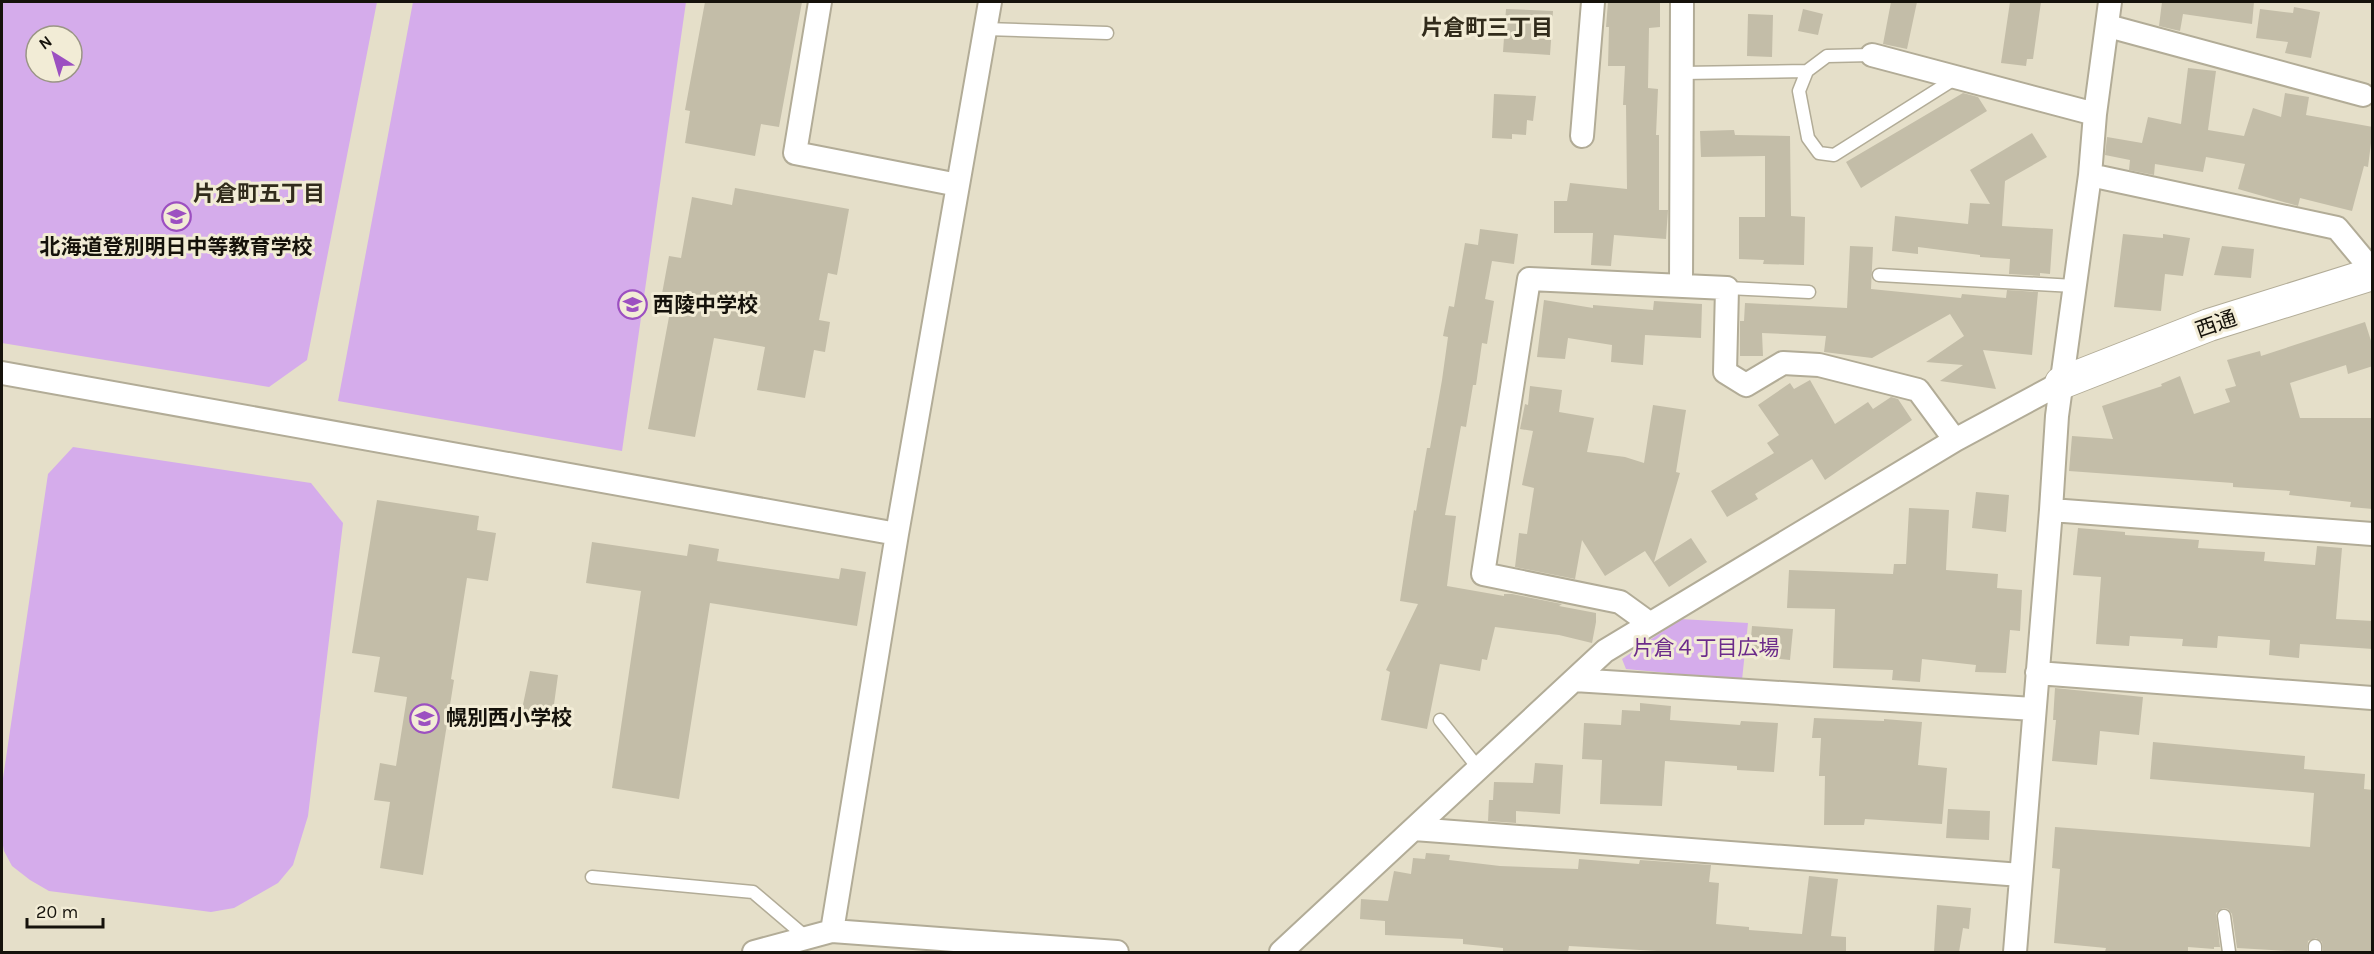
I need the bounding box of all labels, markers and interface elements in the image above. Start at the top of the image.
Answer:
district label: 片倉町三丁目 [1421,15,1553,41]
north arrow [24,24,84,84]
text: N [35,31,56,53]
district label: 片倉町五丁目 [193,181,325,207]
school or university icon: 北海道登別明日中等教育学校 [160,200,192,232]
place label: 北海道登別明日中等教育学校 [40,235,313,259]
school or university icon: 西陵中学校 [616,289,648,321]
place label: 西陵中学校 [653,293,758,317]
street label: 西通 [2192,306,2240,342]
park label: 片倉４丁目広場 [1633,636,1780,660]
school or university icon: 幌別西小学校 [409,702,441,734]
place label: 幌別西小学校 [446,706,572,730]
scale bar [27,891,104,929]
text: 20 m [36,901,78,923]

